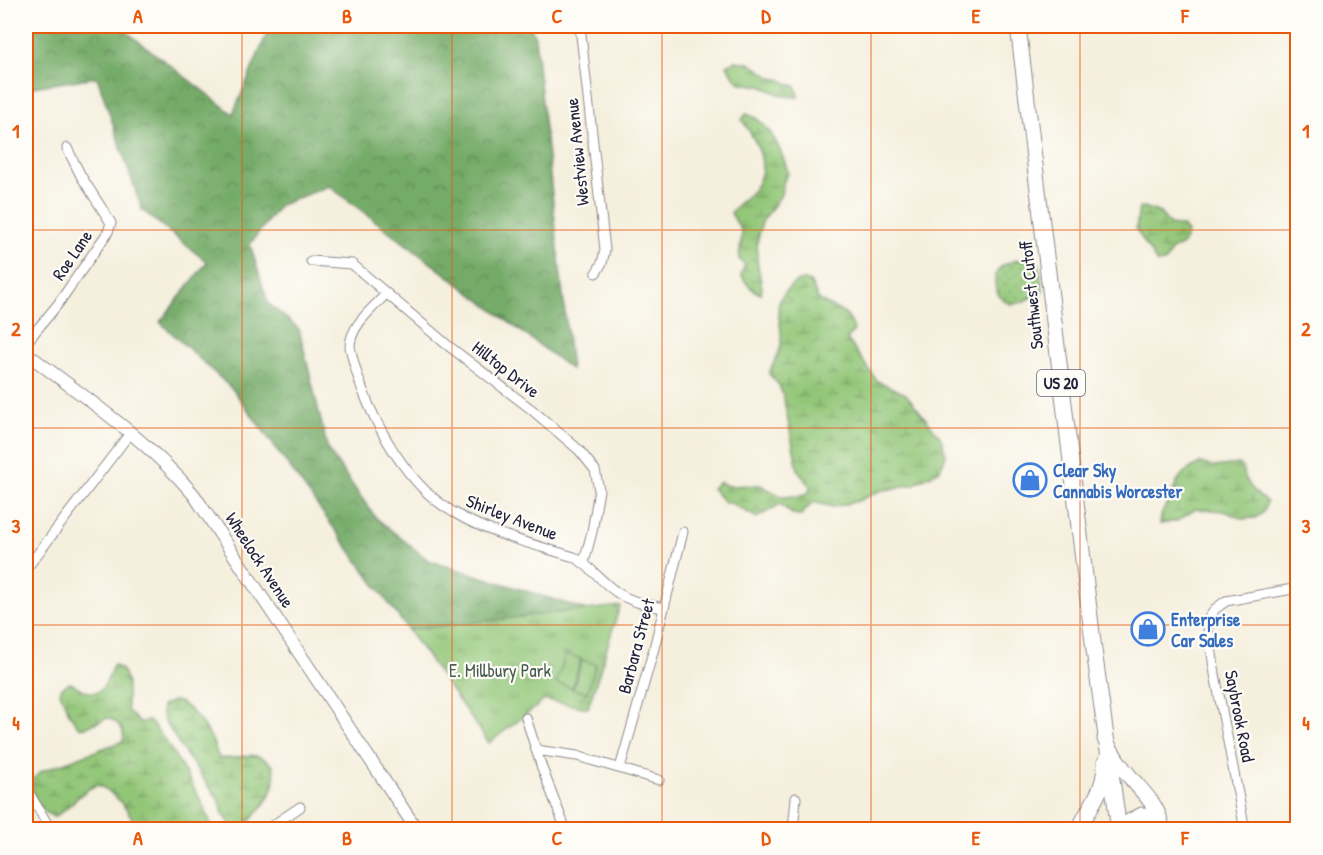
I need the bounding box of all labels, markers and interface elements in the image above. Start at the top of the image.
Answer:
text: A [133,2,143,29]
text: B [342,2,352,29]
text: C [552,2,563,29]
text: D [761,2,771,29]
text: E [972,2,981,29]
text: F [1180,2,1190,29]
street label: Westview Avenue [559,97,595,207]
text: 1 [12,117,20,144]
text: 1 [1302,117,1310,144]
street label: Roe Lane [46,225,98,285]
street label: Southwest Cutoff [1013,239,1049,351]
text: 2 [11,315,21,342]
text: 2 [1301,315,1311,342]
street label: Hilltop Drive [467,335,545,403]
road number: US 20 [1037,370,1085,396]
place label: Clear Sky Cannabis Worcester [1053,458,1182,504]
shop icon: Clear Sky Cannabis Worcester [1012,462,1048,498]
street label: Shirley Avenue [463,488,561,546]
street label: Wheelock Avenue [220,507,300,613]
text: 3 [12,512,21,539]
text: 3 [1302,512,1311,539]
street label: Barbara Street [611,595,661,696]
place label: Enterprise Car Sales [1171,607,1241,653]
shop icon: Enterprise Car Sales [1130,611,1166,647]
park label: E. Millbury Park [449,658,551,683]
street label: Saybrook Road [1219,668,1261,764]
text: 4 [12,709,20,736]
text: 4 [1302,709,1310,736]
text: A [133,824,143,851]
text: B [342,824,352,851]
text: C [552,824,563,851]
text: D [761,824,771,851]
text: E [972,824,981,851]
text: F [1180,824,1190,851]

